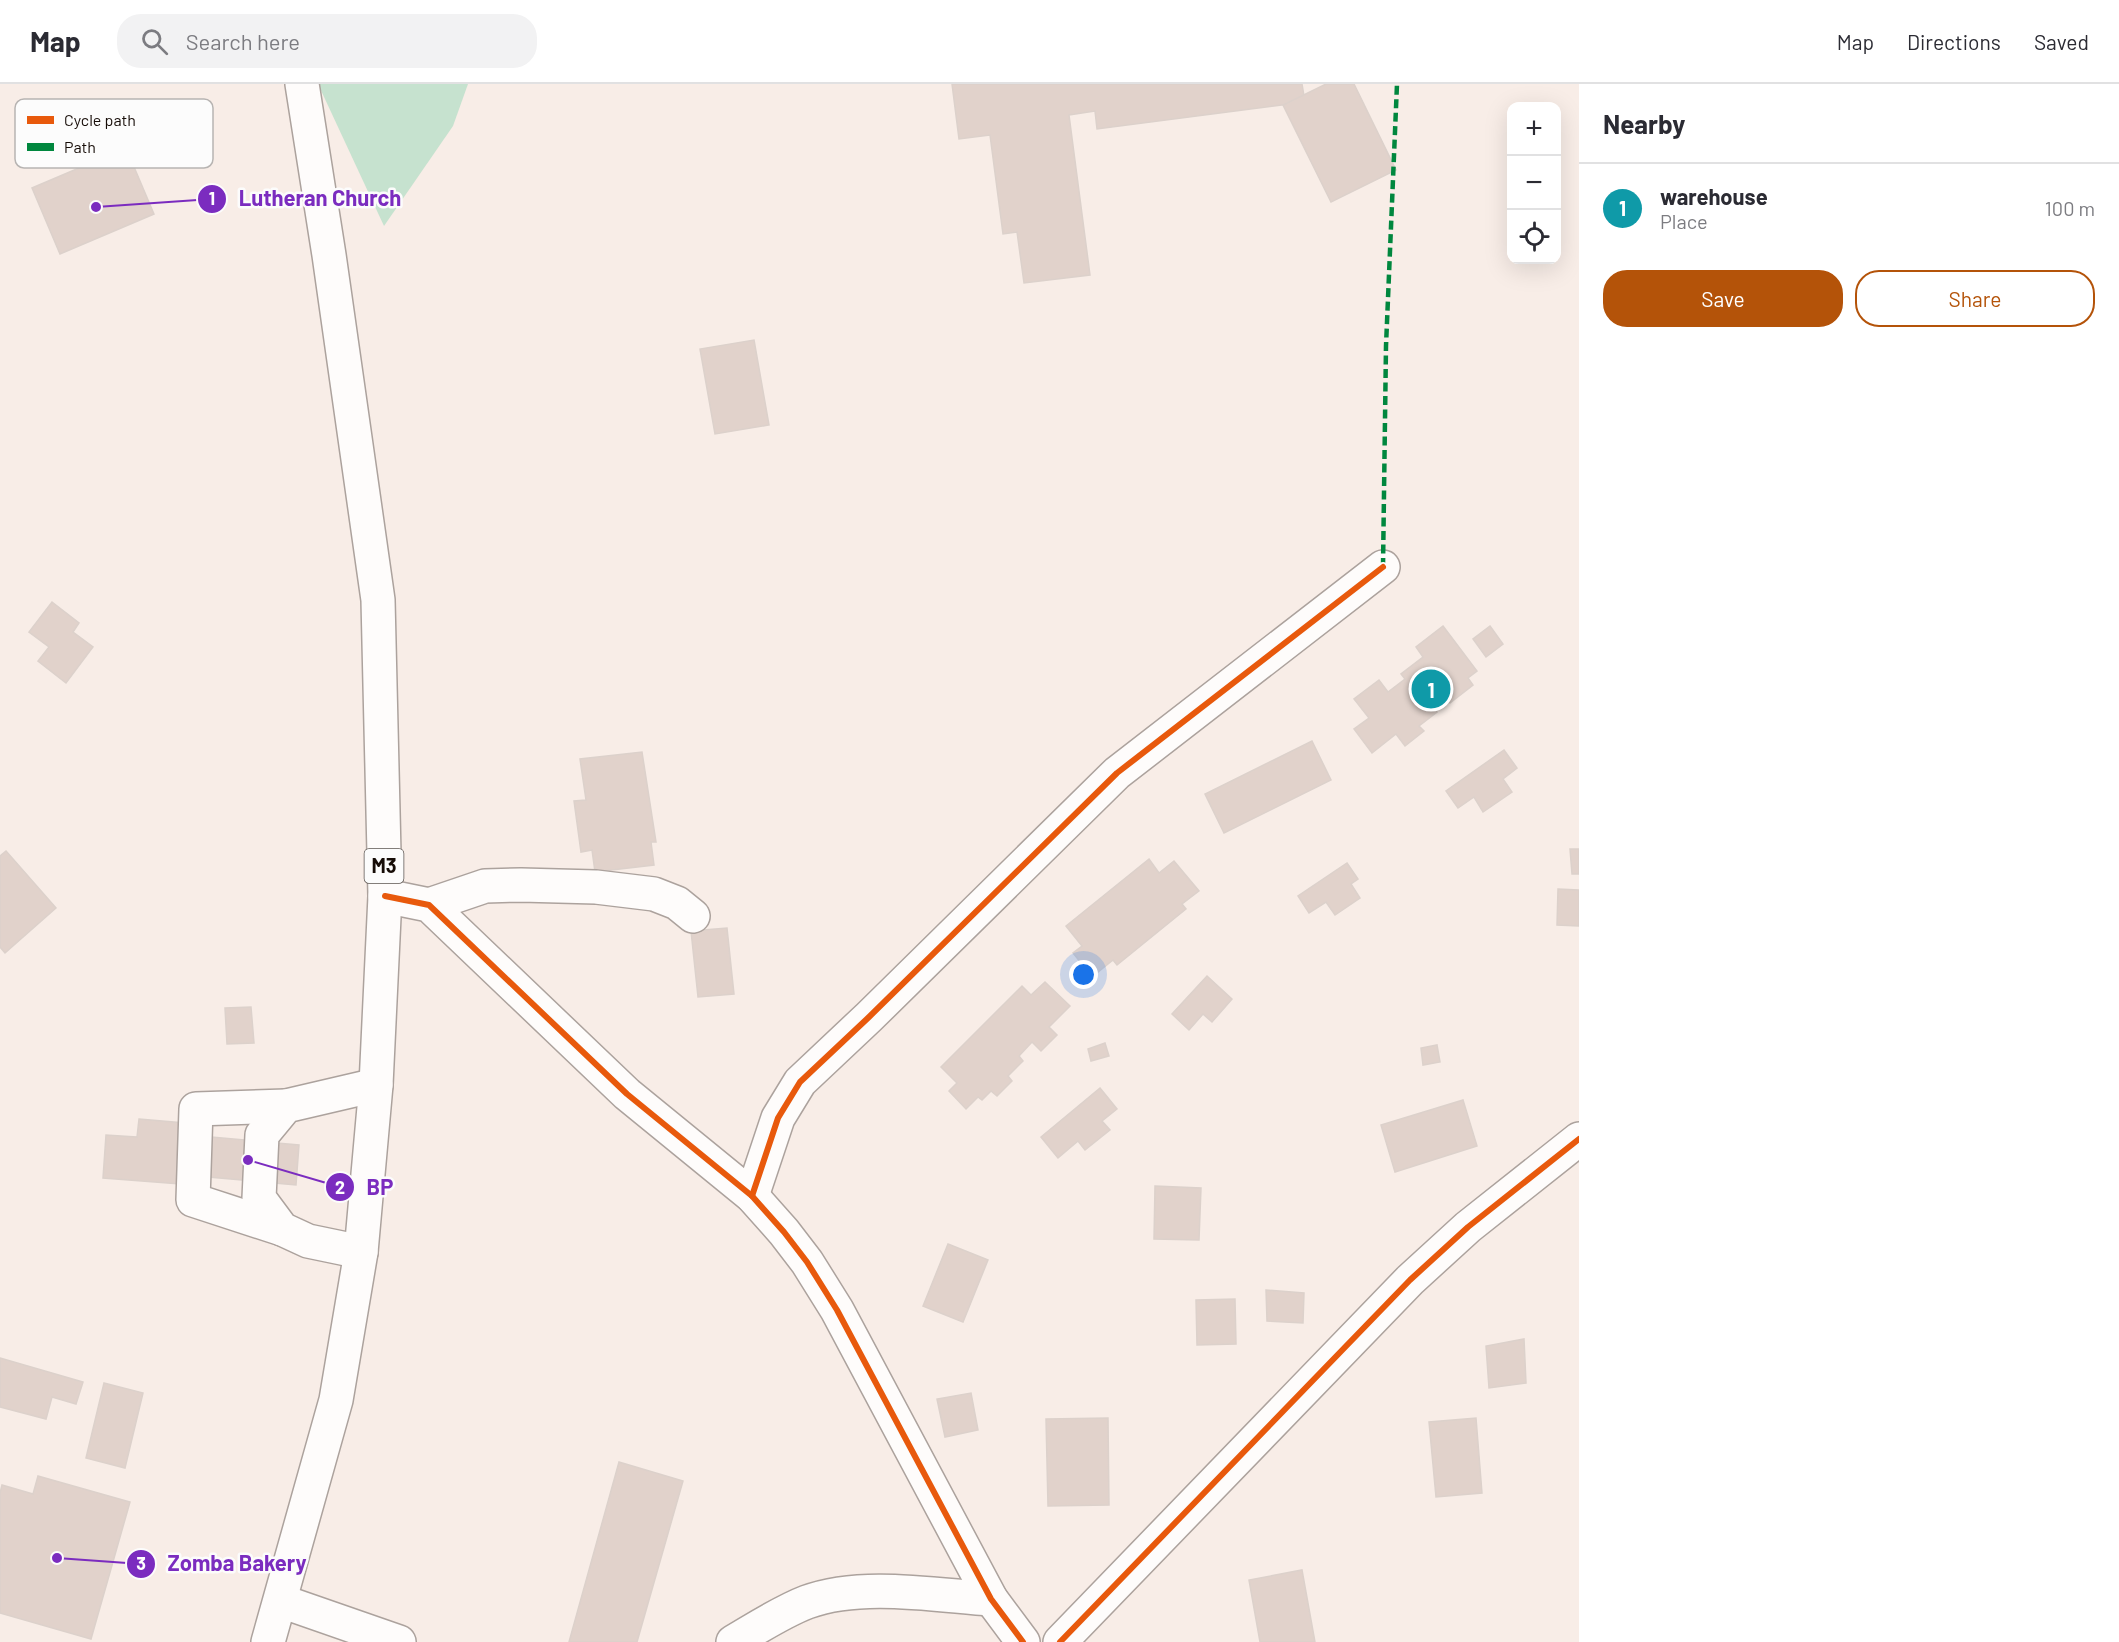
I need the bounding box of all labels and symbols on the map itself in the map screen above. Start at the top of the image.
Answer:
legend [15,99,213,168]
text: Cycle path [64,110,136,129]
text: Path [64,137,96,156]
callout: Lutheran Church [197,179,414,219]
text: Lutheran Church [239,184,401,210]
text: 1 [209,187,215,209]
pin: 1 [1412,666,1450,712]
road number: M3 [364,849,404,883]
your location [1069,960,1098,989]
callout: BP [325,1167,406,1207]
text: BP [367,1173,393,1199]
text: 2 [335,1176,345,1198]
callout: Zomba Bakery [126,1544,319,1584]
text: Zomba Bakery [168,1549,307,1575]
text: 3 [136,1552,146,1574]

